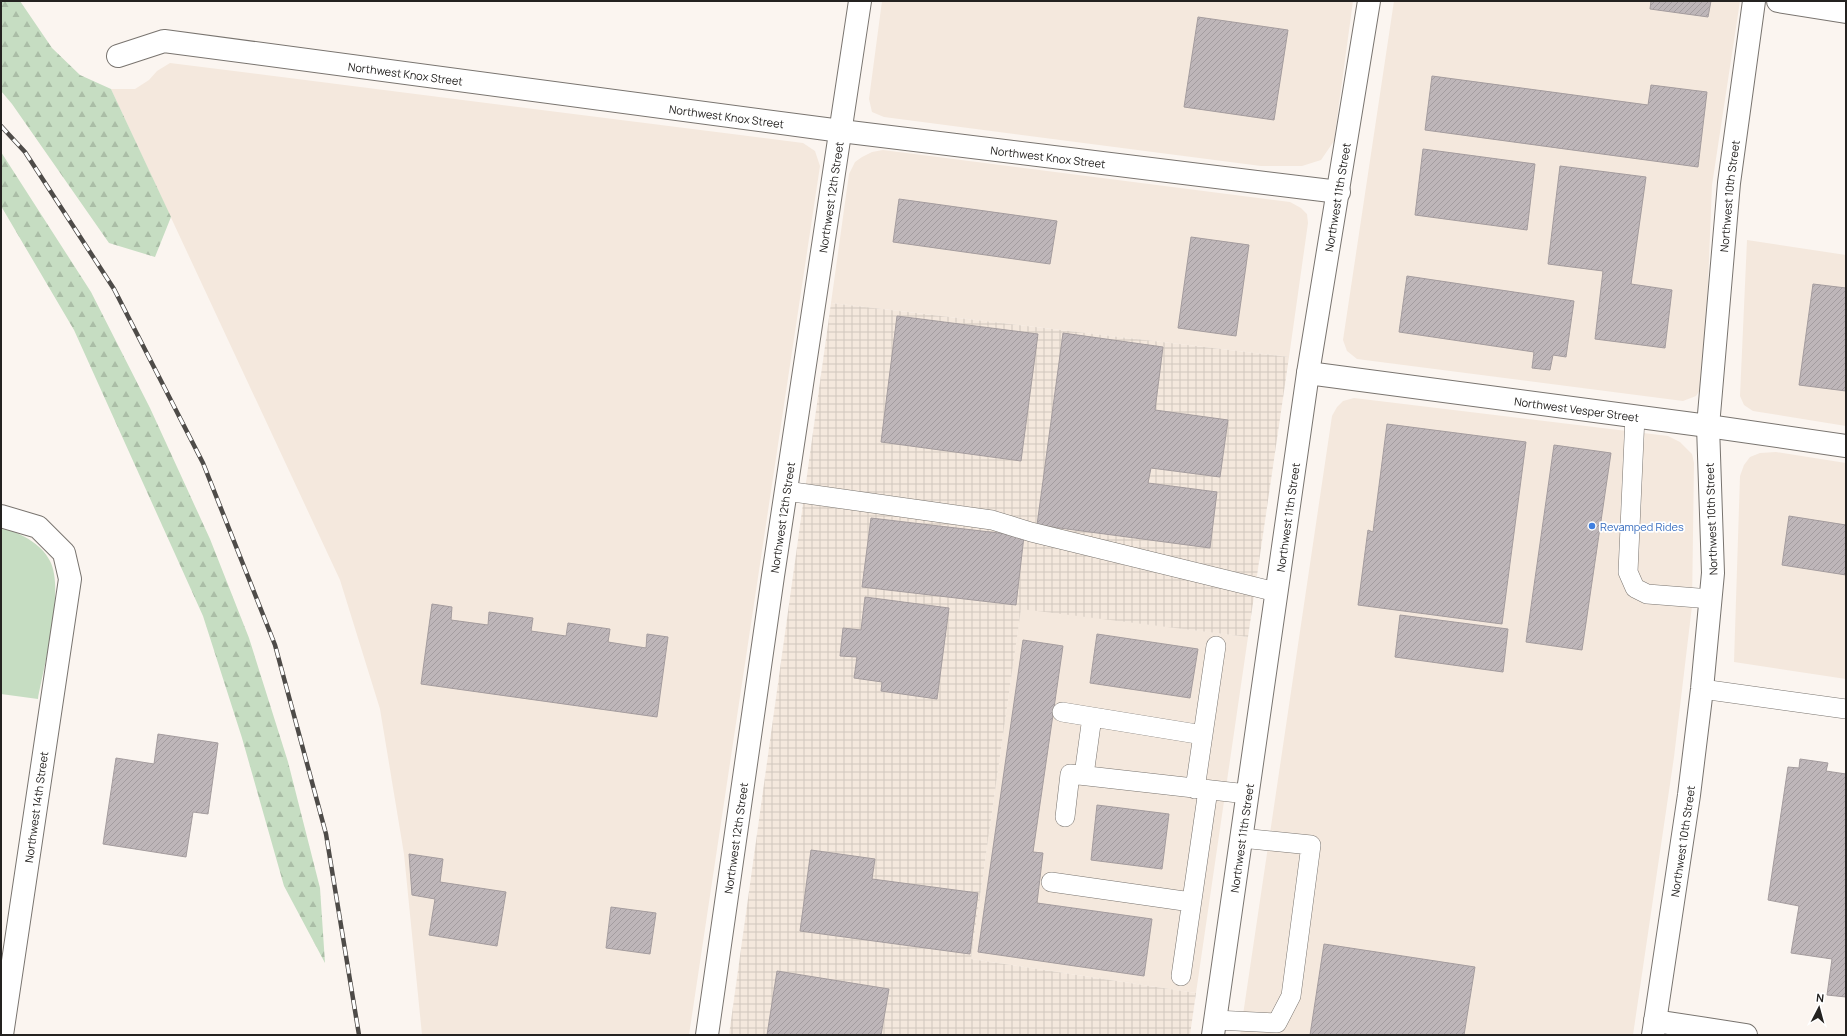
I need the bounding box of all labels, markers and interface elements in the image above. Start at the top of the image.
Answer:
street label: Northwest Knox Street [347,58,464,88]
street label: Northwest Knox Street [668,101,785,131]
street label: Northwest 10th Street [1716,139,1742,253]
street label: Northwest 12th Street [815,140,846,254]
street label: Northwest Knox Street [990,142,1107,171]
street label: Northwest 11th Street [1321,142,1353,253]
street label: Northwest Vesper Street [1513,393,1640,424]
street label: Northwest 12th Street [766,461,798,574]
street label: Northwest 11th Street [1272,462,1303,573]
street label: Northwest 10th Street [1702,463,1720,575]
place label: Revamped Rides [1600,519,1684,534]
marker: Revamped Rides [1587,521,1597,531]
street label: Northwest 14th Street [21,750,51,864]
street label: Northwest 12th Street [720,781,751,895]
street label: Northwest 11th Street [1226,782,1257,894]
street label: Northwest 10th Street [1666,785,1698,898]
north arrow [1799,988,1839,1028]
text: N [1815,990,1825,1005]

